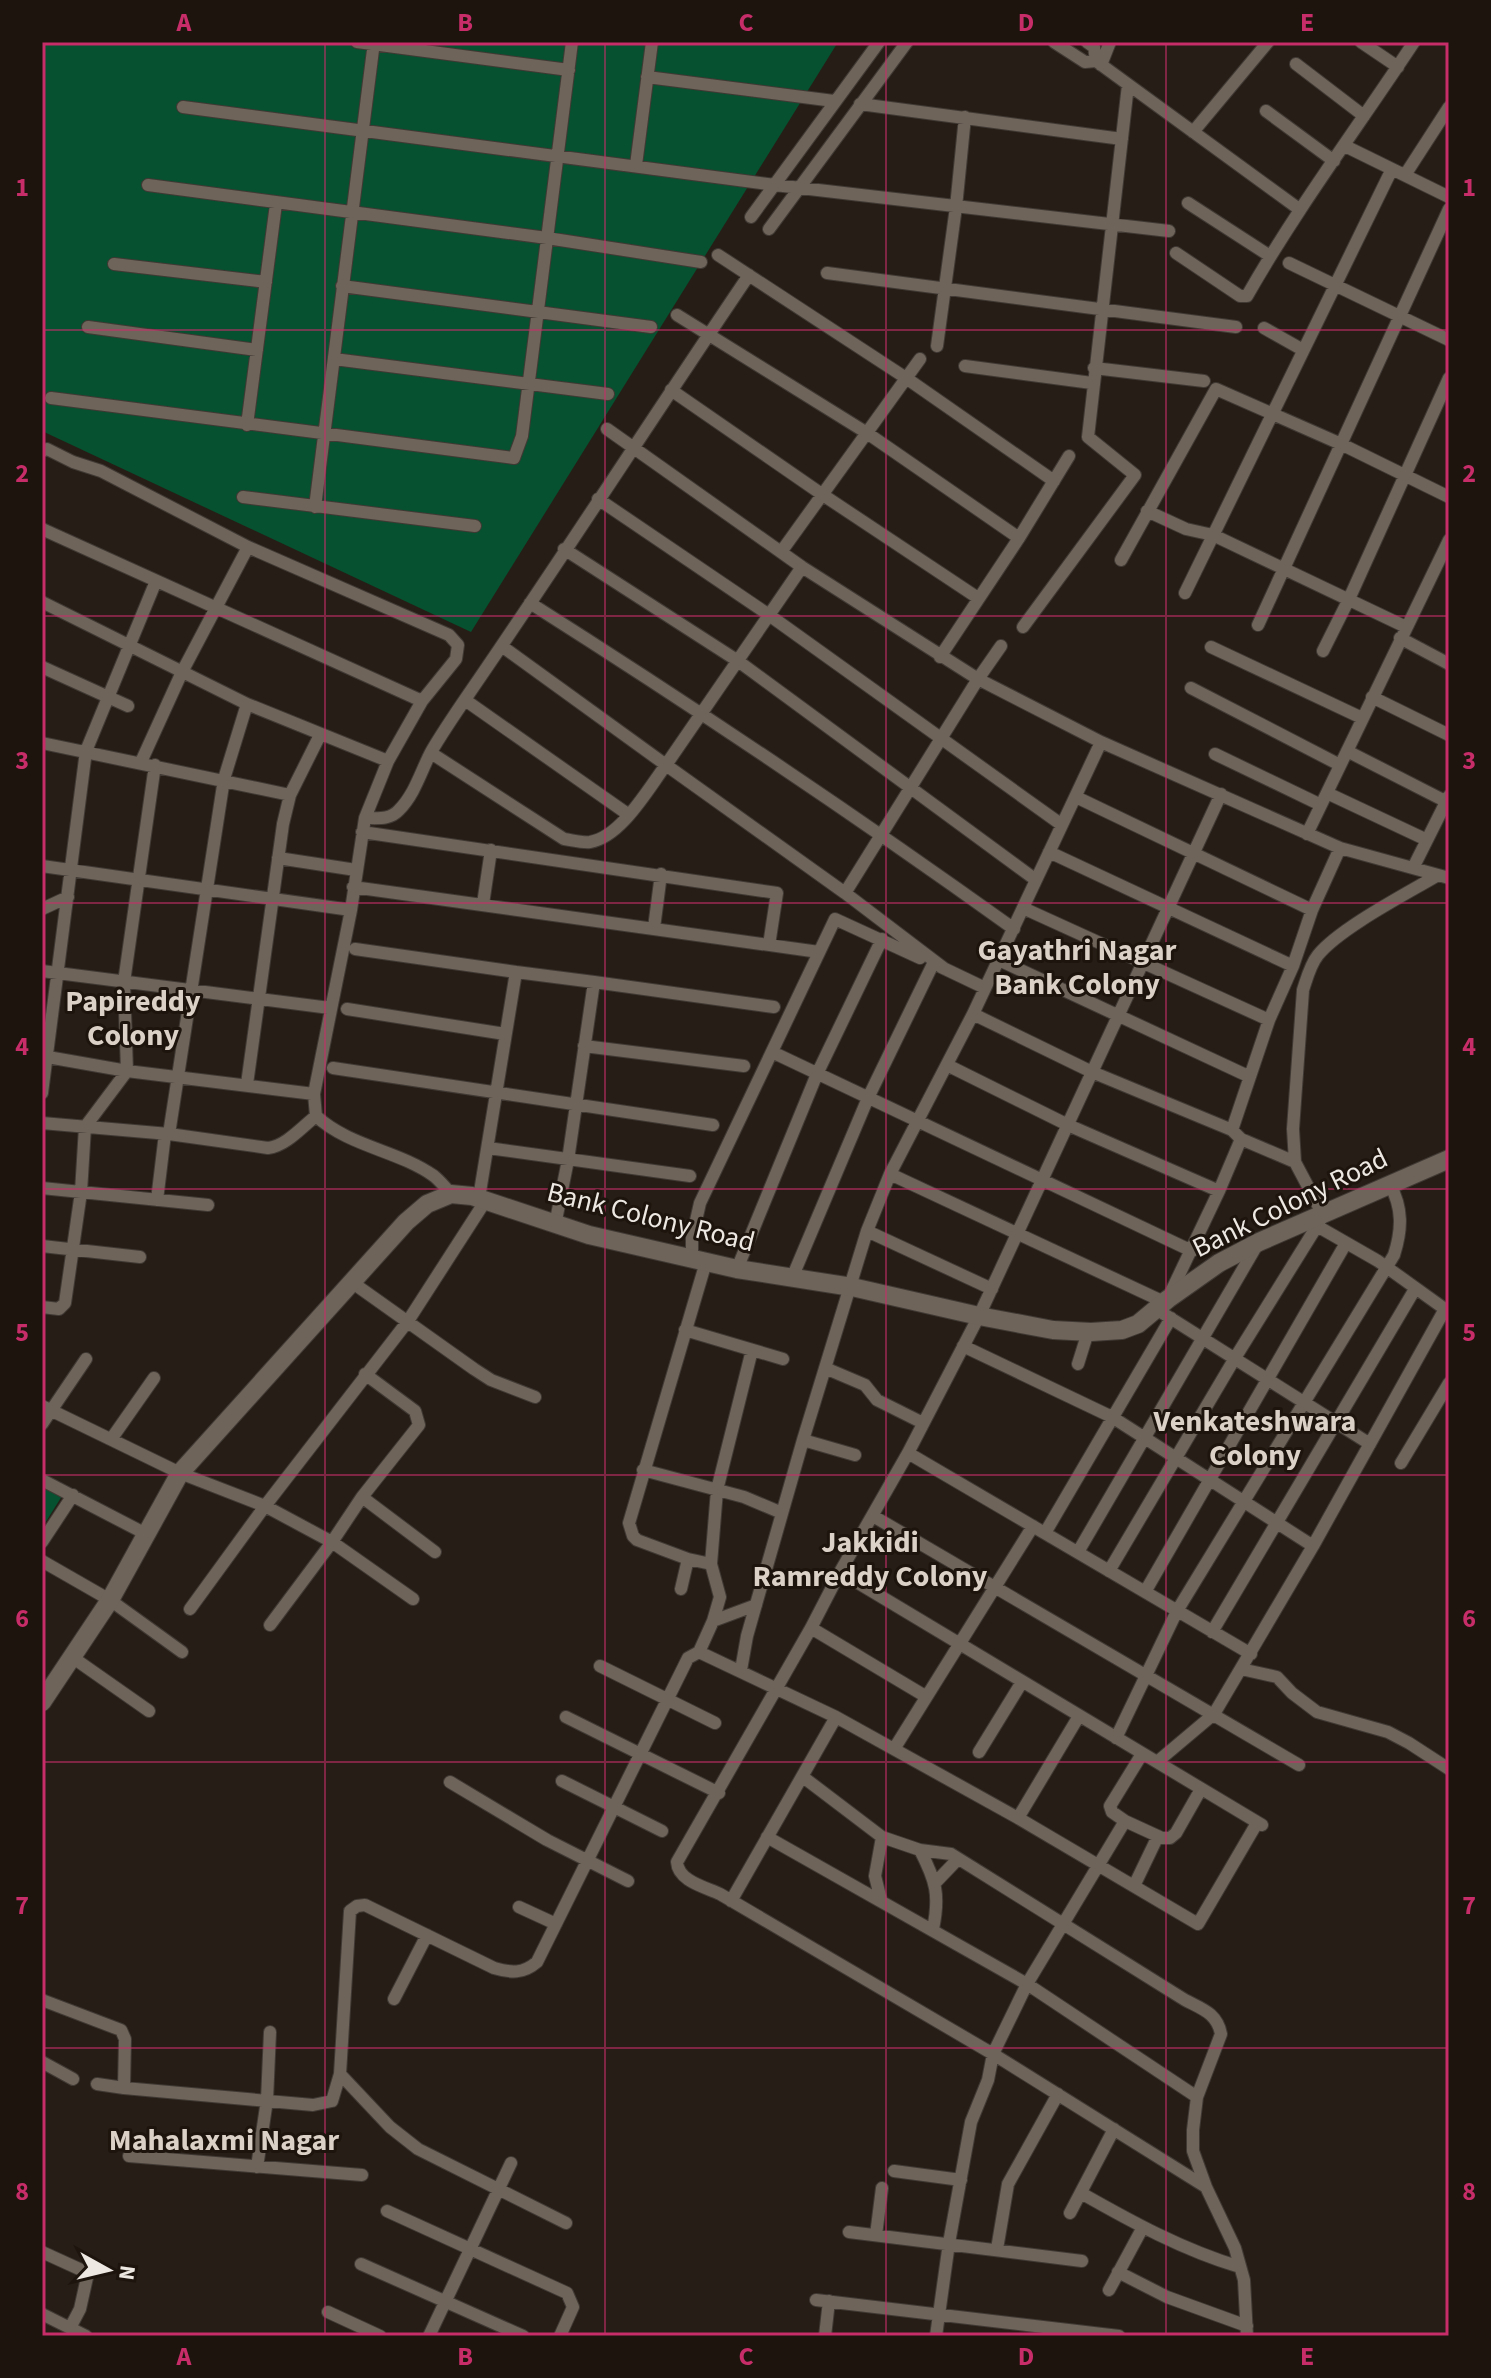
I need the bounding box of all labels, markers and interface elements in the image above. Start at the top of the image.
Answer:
text: A [176,4,193,41]
text: B [457,4,473,41]
text: C [738,4,754,41]
text: D [1018,4,1034,41]
text: E [1300,4,1314,41]
text: 1 [15,169,29,206]
text: 1 [1462,169,1476,206]
text: 2 [15,455,29,492]
text: 2 [1462,455,1476,492]
text: 3 [15,742,29,779]
text: 3 [1462,742,1476,779]
district label: Gayathri Nagar Bank Colony [977,929,1177,1006]
district label: Papireddy Colony [65,980,201,1057]
text: 4 [15,1028,29,1065]
text: 4 [1462,1028,1476,1065]
street label: Bank Colony Road [1186,1138,1394,1268]
street label: Bank Colony Road [543,1172,759,1262]
text: 5 [15,1314,29,1351]
text: 5 [1462,1314,1476,1351]
district label: Venkateshwara Colony [1153,1400,1356,1477]
district label: Jakkidi Ramreddy Colony [753,1521,988,1598]
text: 6 [15,1600,29,1637]
text: 6 [1462,1600,1476,1637]
text: 7 [15,1887,29,1924]
text: 7 [1462,1887,1476,1924]
district label: Mahalaxmi Nagar [109,2119,339,2162]
text: 8 [15,2173,29,2210]
text: 8 [1462,2173,1476,2210]
north arrow [68,2230,148,2310]
text: N [110,2263,144,2282]
text: A [176,2338,193,2375]
text: B [457,2338,473,2375]
text: C [738,2338,754,2375]
text: D [1018,2338,1034,2375]
text: E [1300,2338,1314,2375]

